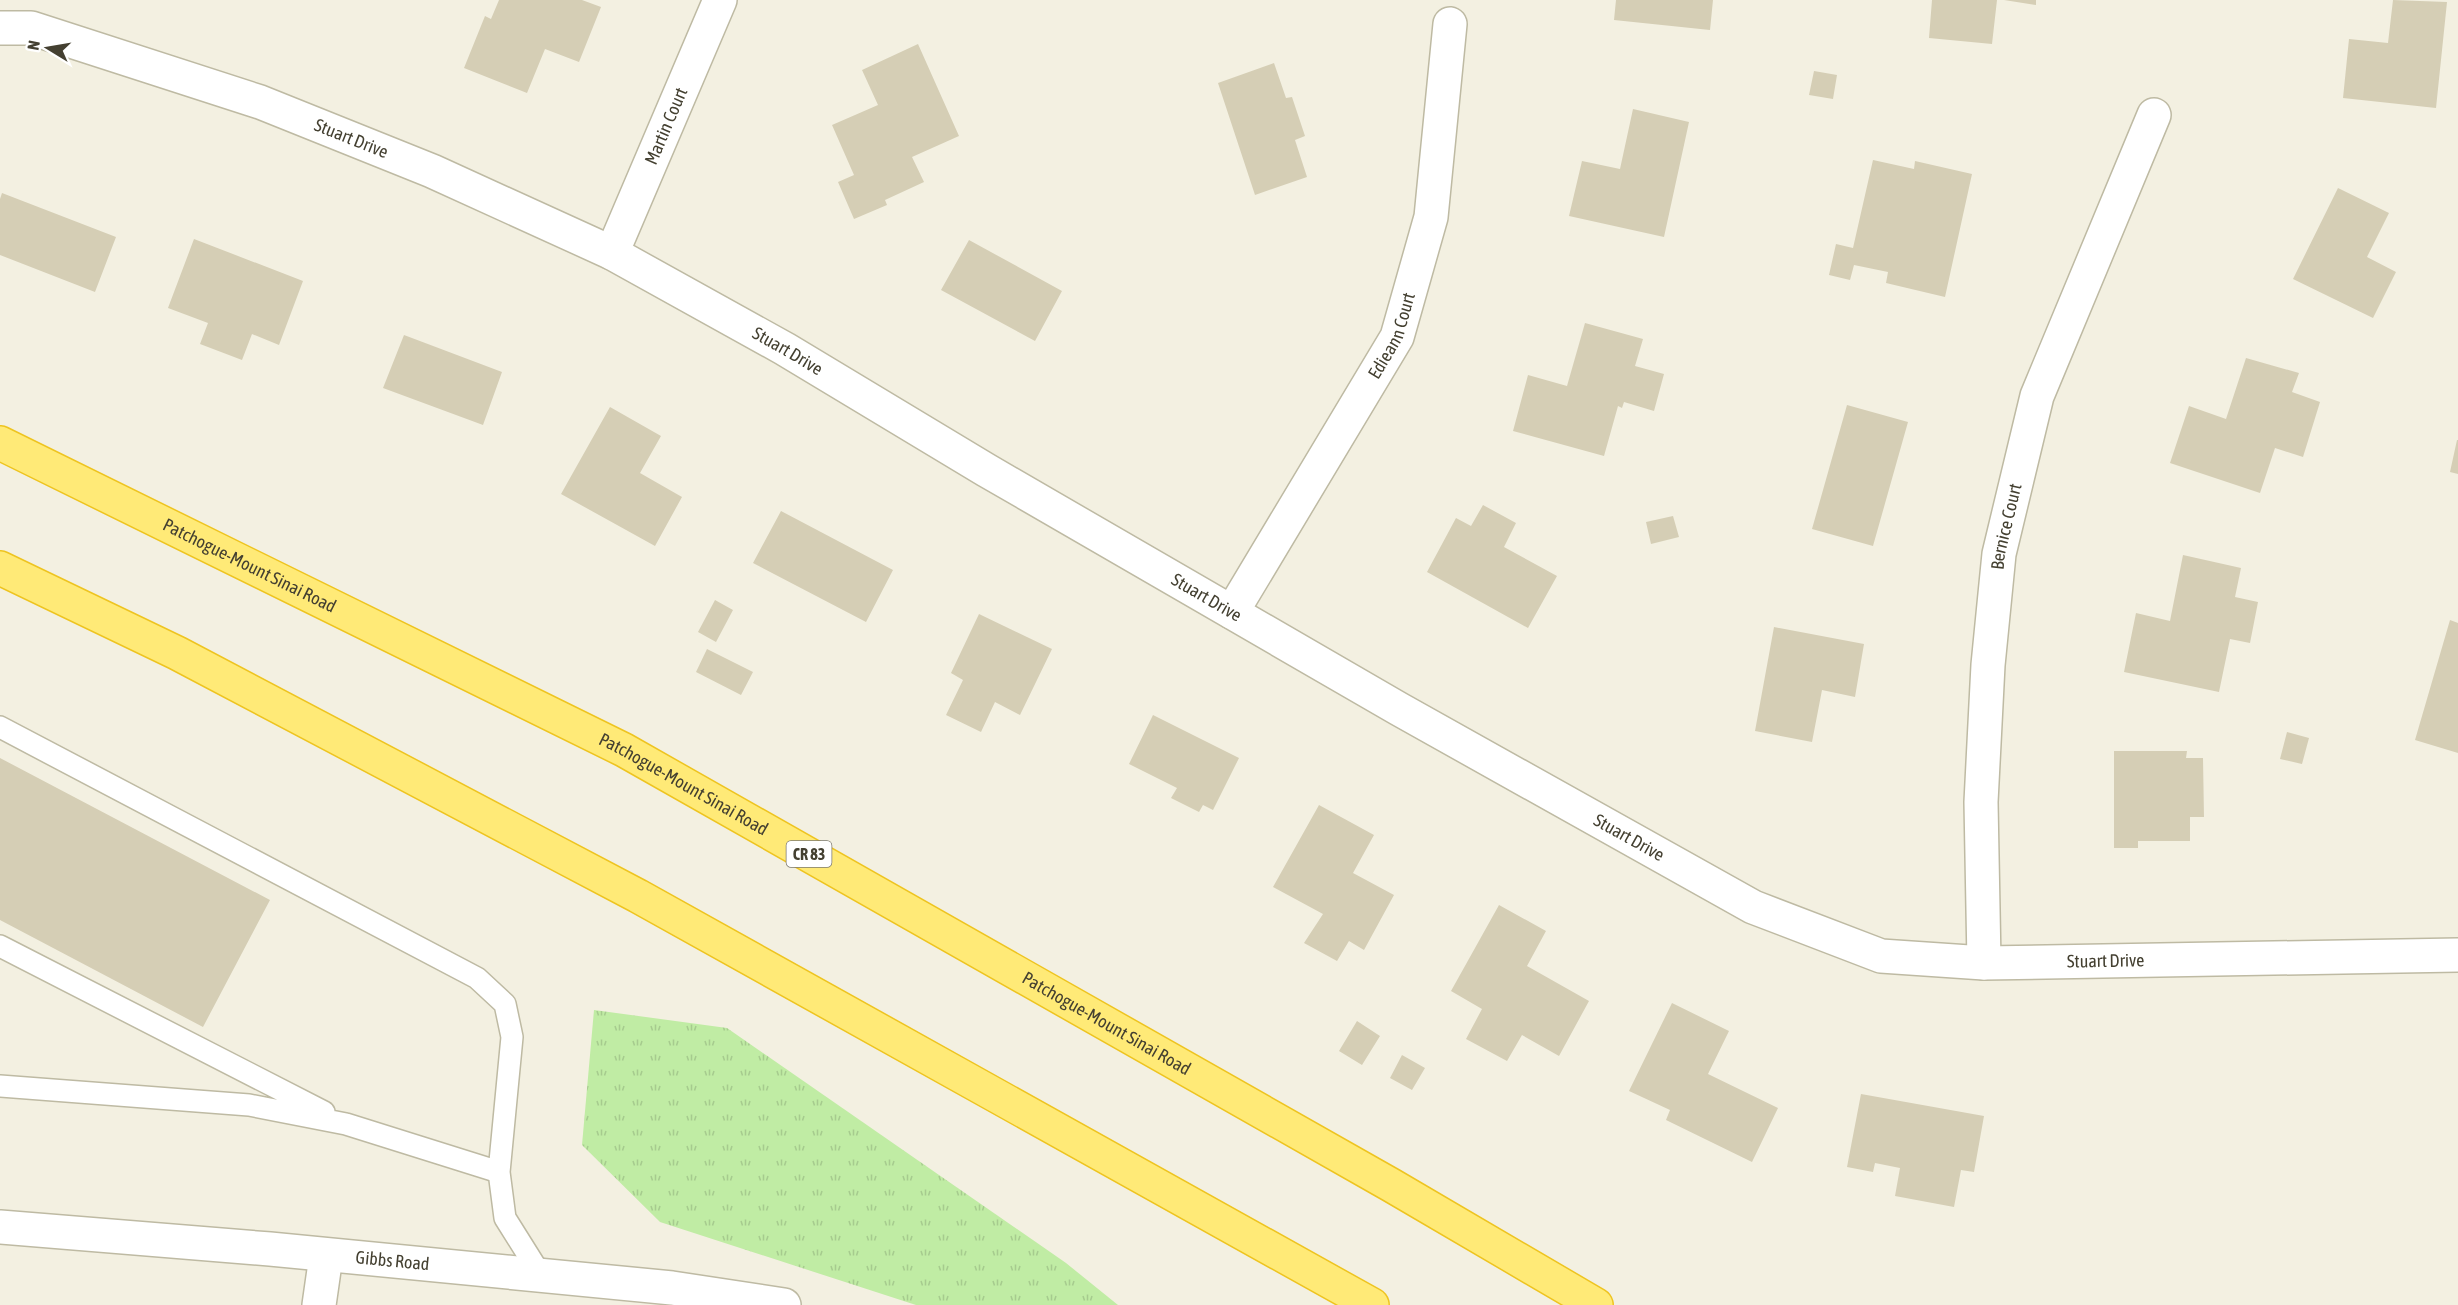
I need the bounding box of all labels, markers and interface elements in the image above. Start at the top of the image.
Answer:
north arrow [18,18,78,78]
text: N [24,39,43,51]
street label: Martin Court [640,84,691,168]
street label: Stuart Drive [312,114,391,162]
street label: Edieann Court [1363,290,1419,382]
street label: Stuart Drive [749,322,827,379]
street label: Bernice Court [1987,481,2026,571]
street label: Patchogue-Mount Sinai Road [160,514,340,617]
street label: Stuart Drive [1168,569,1246,626]
street label: Patchogue-Mount Sinai Road [596,728,772,839]
street label: Stuart Drive [1590,809,1668,865]
road number: CR 83 [786,841,832,867]
street label: Stuart Drive [2067,949,2145,972]
street label: Patchogue-Mount Sinai Road [1019,967,1195,1079]
street label: Gibbs Road [355,1246,430,1274]

